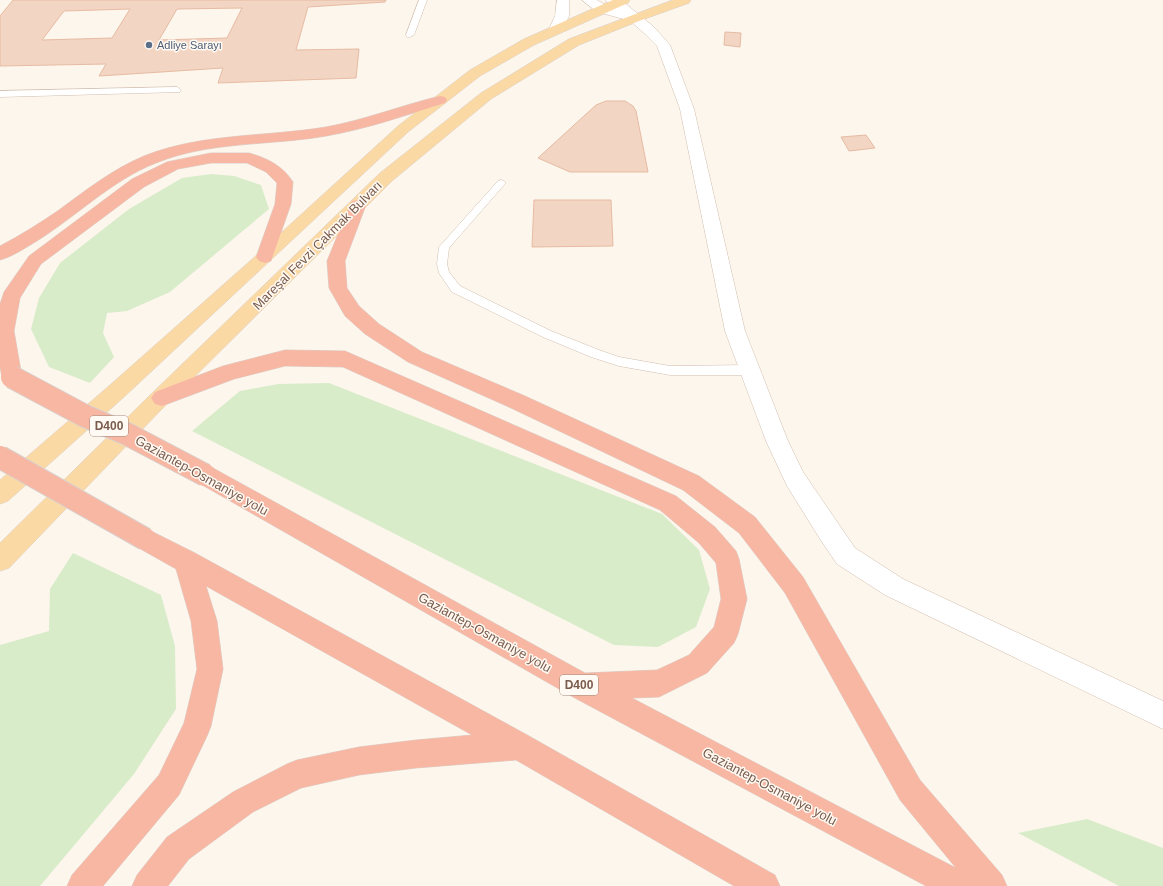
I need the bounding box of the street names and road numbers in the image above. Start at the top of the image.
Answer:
street label: Mareşal Fevzi Çakmak Bulvarı [250,178,385,313]
road number: D400 [90,416,128,436]
street label: Gaziantep-Osmaniye yolu [133,433,271,518]
street label: Gaziantep-Osmaniye yolu [416,590,554,675]
road number: D400 [560,675,598,695]
street label: Gaziantep-Osmaniye yolu [700,745,839,828]

